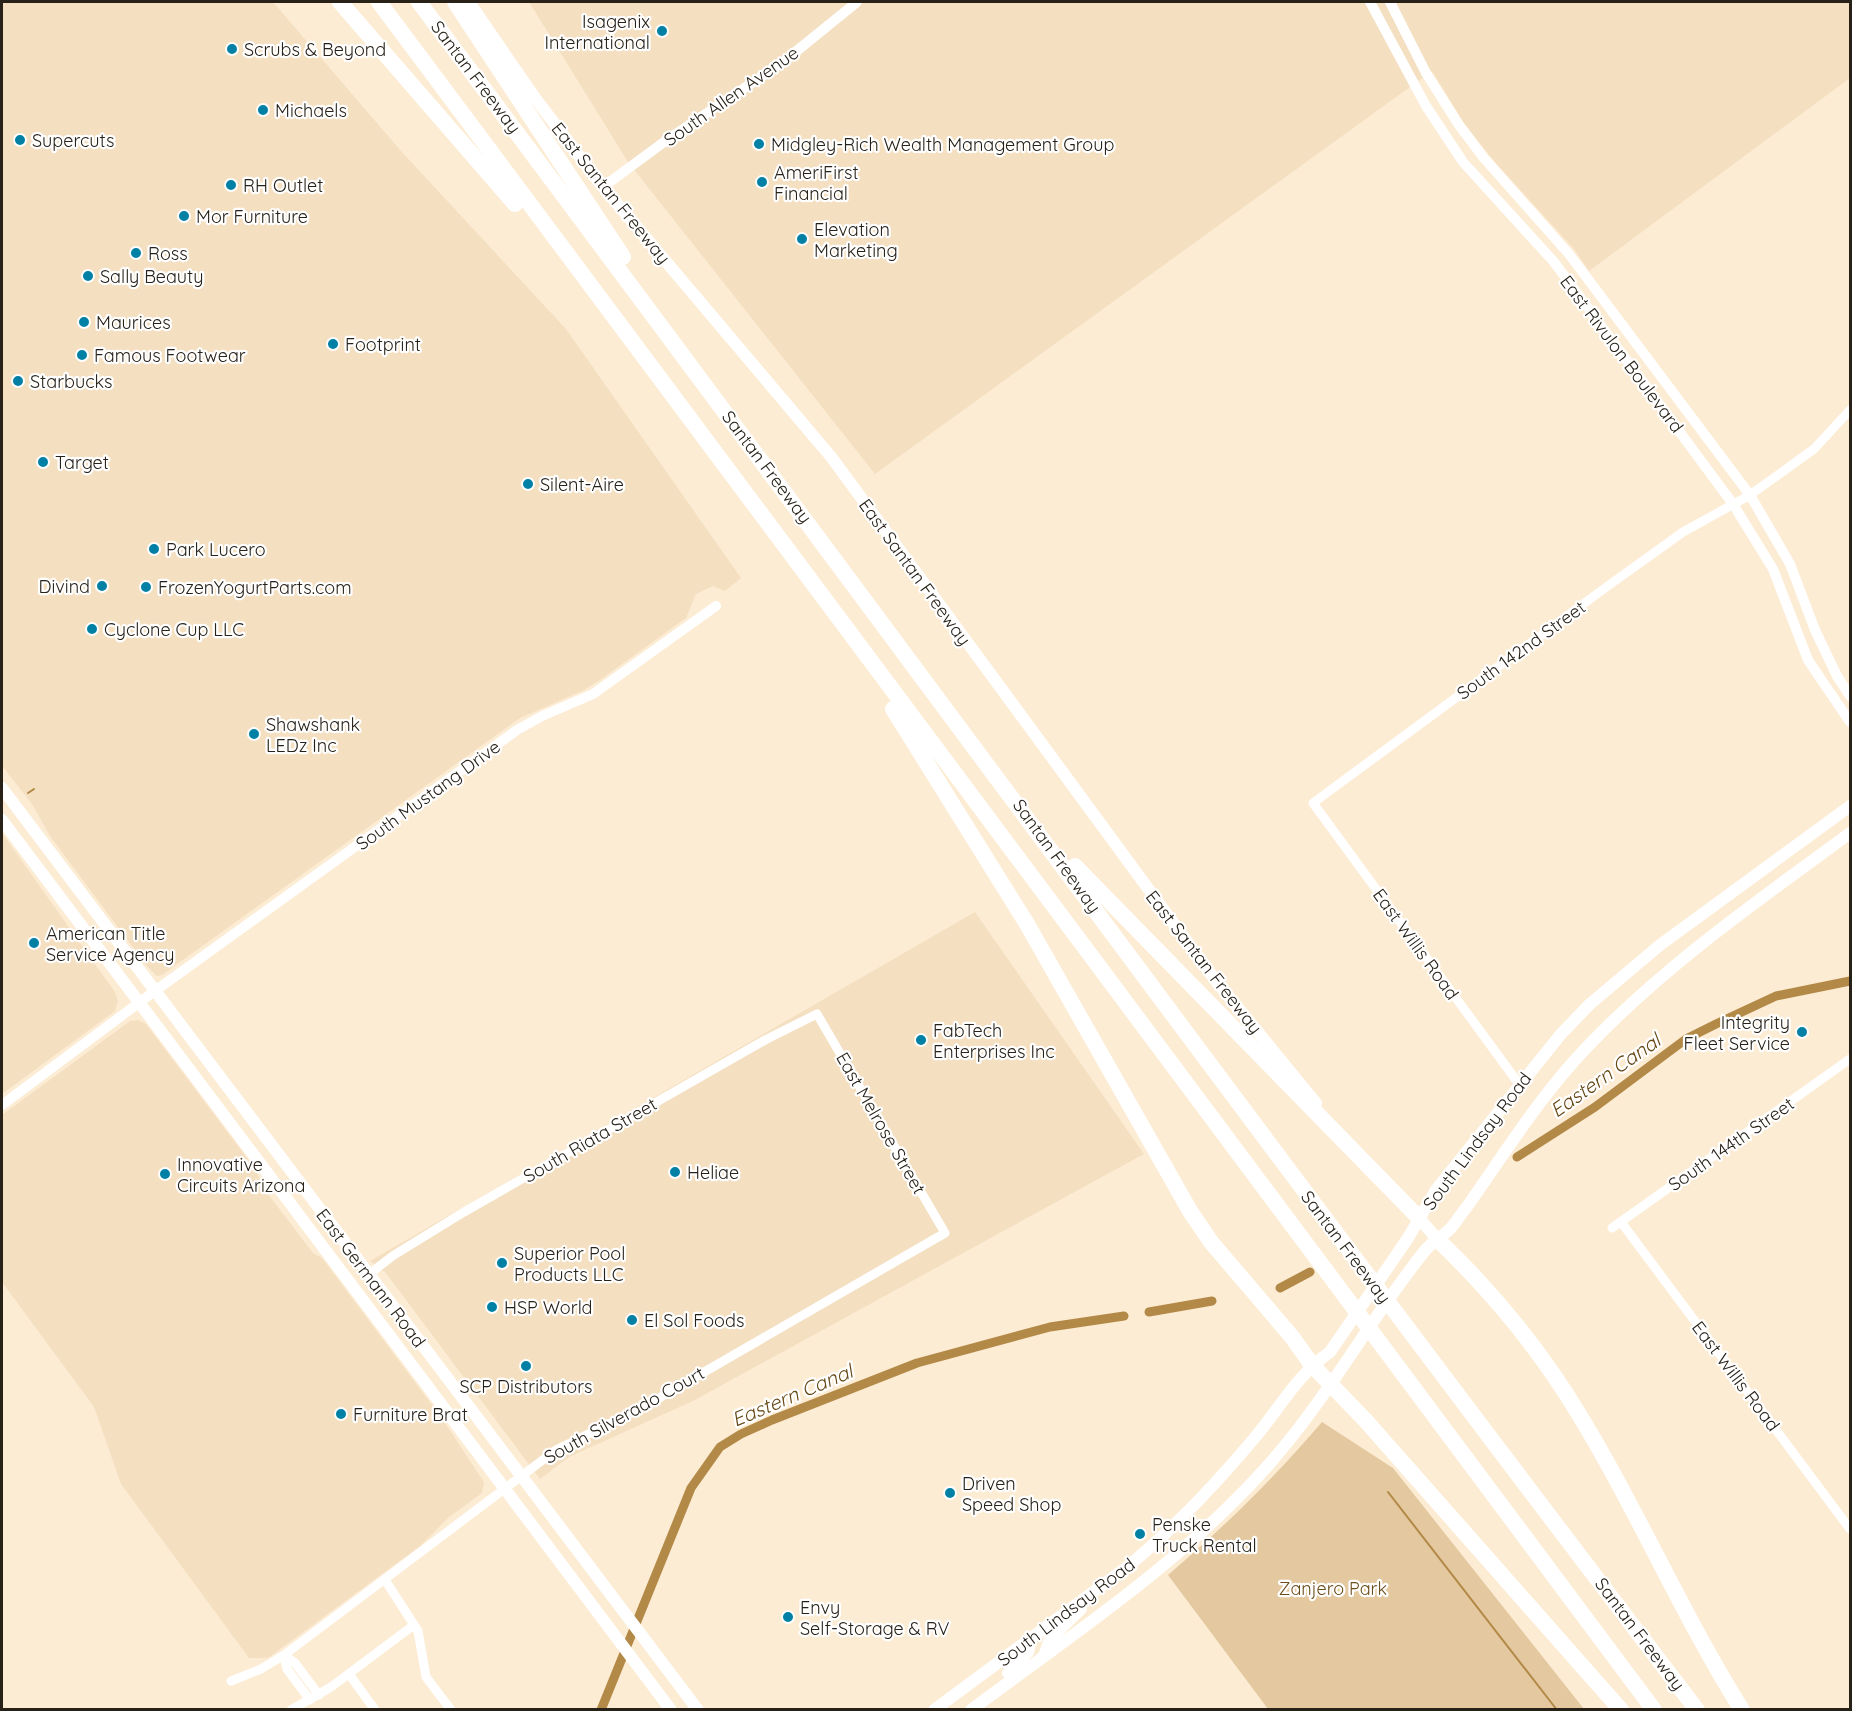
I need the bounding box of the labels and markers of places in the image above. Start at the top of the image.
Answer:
place label: Isagenix International [544,10,650,54]
marker: Isagenix International [655,24,669,38]
place label: Scrubs & Beyond [244,38,386,61]
marker: Scrubs & Beyond [225,42,239,56]
place label: Michaels [275,99,347,122]
marker: Michaels [256,103,270,117]
place label: Supercuts [32,129,114,152]
marker: Supercuts [13,133,27,147]
place label: Midgley-Rich Wealth Management Group [771,133,1114,156]
marker: Midgley-Rich Wealth Management Group [752,137,766,151]
place label: AmeriFirst Financial [774,161,859,205]
place label: RH Outlet [243,174,323,197]
marker: AmeriFirst Financial [755,175,769,189]
marker: RH Outlet [224,178,238,192]
place label: Mor Furniture [196,205,308,228]
marker: Mor Furniture [177,209,191,223]
place label: Elevation Marketing [814,218,898,262]
marker: Elevation Marketing [795,232,809,246]
place label: Ross [148,242,188,265]
marker: Ross [129,246,143,260]
place label: Sally Beauty [100,265,203,288]
marker: Sally Beauty [81,269,95,283]
place label: Maurices [96,311,171,334]
marker: Maurices [77,315,91,329]
place label: Footprint [345,333,421,356]
marker: Footprint [326,337,340,351]
place label: Famous Footwear [94,344,246,367]
marker: Famous Footwear [75,348,89,362]
place label: Starbucks [30,370,113,393]
marker: Starbucks [11,374,25,388]
place label: Target [55,451,109,474]
marker: Target [36,455,50,469]
place label: Silent-Aire [540,473,624,496]
marker: Silent-Aire [521,477,535,491]
place label: Park Lucero [166,538,266,561]
marker: Park Lucero [147,542,161,556]
place label: Divind [39,575,90,598]
place label: FrozenYogurtParts.com [158,576,352,599]
marker: Divind [95,579,109,593]
marker: FrozenYogurtParts.com [139,580,153,594]
place label: Cyclone Cup LLC [104,618,244,641]
marker: Cyclone Cup LLC [85,622,99,636]
place label: Shawshank LEDz Inc [266,713,360,757]
marker: Shawshank LEDz Inc [247,727,261,741]
place label: American Title Service Agency [46,922,175,966]
marker: American Title Service Agency [27,936,41,950]
place label: Integrity Fleet Service [1684,1011,1790,1055]
place label: FabTech Enterprises Inc [933,1019,1055,1063]
marker: Integrity Fleet Service [1795,1025,1809,1039]
marker: FabTech Enterprises Inc [914,1033,928,1047]
place label: Innovative Circuits Arizona [177,1153,305,1197]
place label: Heliae [687,1161,739,1184]
marker: Heliae [668,1165,682,1179]
marker: Innovative Circuits Arizona [158,1167,172,1181]
place label: Superior Pool Products LLC [514,1242,625,1286]
marker: Superior Pool Products LLC [495,1256,509,1270]
place label: HSP World [504,1296,593,1319]
marker: HSP World [485,1300,499,1314]
place label: El Sol Foods [644,1309,744,1332]
marker: El Sol Foods [625,1313,639,1327]
marker: SCP Distributors [519,1359,533,1373]
place label: SCP Distributors [459,1375,593,1398]
place label: Furniture Brat [353,1403,468,1426]
marker: Furniture Brat [334,1407,348,1421]
place label: Driven Speed Shop [962,1472,1061,1516]
marker: Driven Speed Shop [943,1486,957,1500]
place label: Penske Truck Rental [1152,1513,1257,1557]
marker: Penske Truck Rental [1133,1527,1147,1541]
place label: Envy Self-Storage & RV [800,1596,949,1640]
marker: Envy Self-Storage & RV [781,1610,795,1624]

